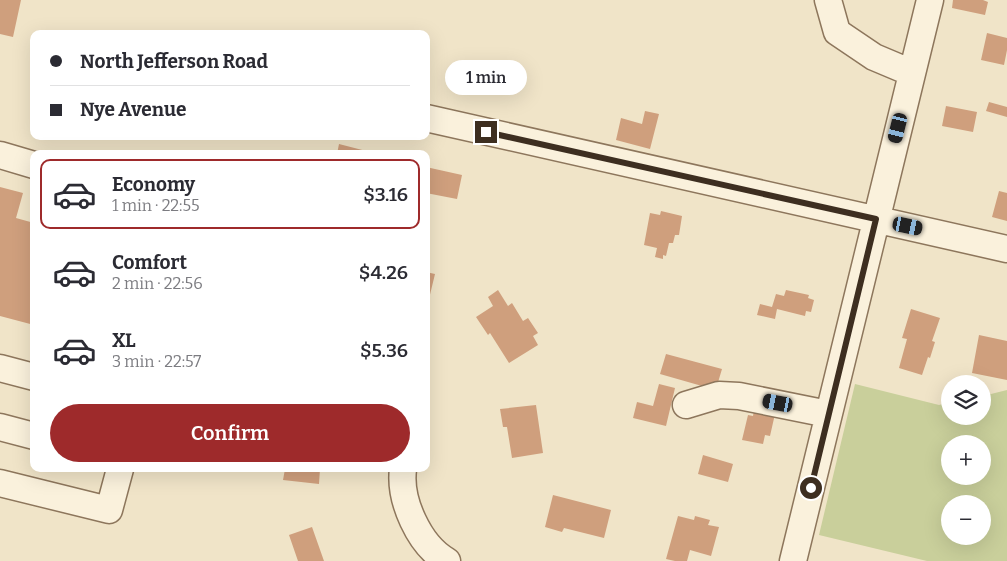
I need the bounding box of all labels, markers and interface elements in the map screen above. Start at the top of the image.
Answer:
text: North Jefferson Road [80,50,268,73]
callout: 1 min [445,59,527,94]
text: 1 min [466,68,506,87]
text: Nye Avenue [80,98,186,121]
car [887,112,908,144]
route end [475,121,497,143]
icon: car [52,172,97,217]
text: Economy [112,173,195,196]
text: $3.16 [363,183,408,206]
text: 1 min · 22:55 [112,196,200,215]
car [891,216,924,236]
icon: car [52,250,97,295]
text: Comfort [112,251,187,274]
text: $4.26 [359,261,408,284]
text: 2 min · 22:56 [112,274,203,293]
icon: car [52,328,97,373]
text: XL [112,329,136,352]
text: $5.36 [360,339,408,362]
text: 3 min · 22:57 [112,352,201,371]
map controls [941,375,991,545]
button: layers [941,375,991,425]
car [761,393,794,413]
button: Confirm [50,404,410,462]
button: + [941,435,991,485]
route start [800,477,822,499]
button: − [941,495,991,545]

